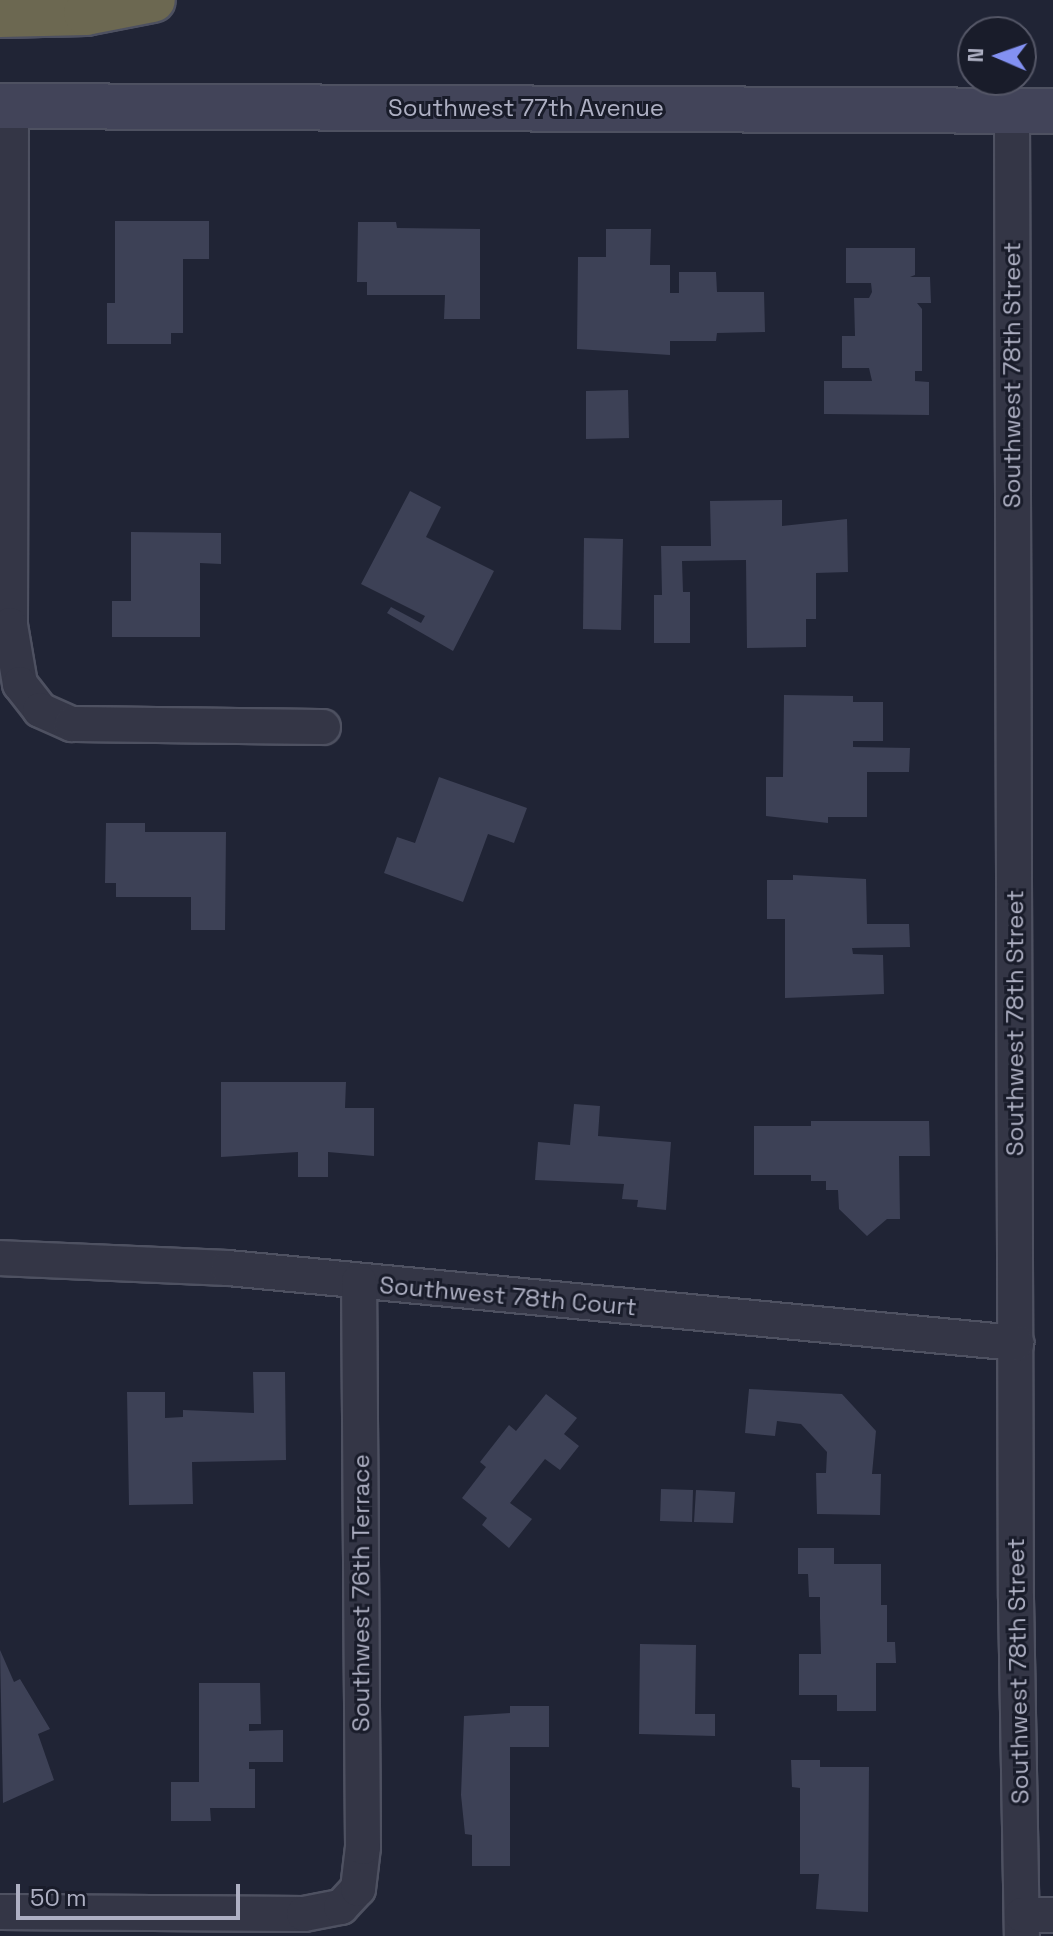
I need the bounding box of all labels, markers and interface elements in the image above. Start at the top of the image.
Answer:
north arrow [957,16,1037,96]
text: N [961,47,989,63]
street label: Southwest 77th Avenue [388,94,664,122]
street label: Southwest 78th Street [998,242,1026,508]
street label: Southwest 78th Street [1001,890,1029,1156]
street label: Southwest 78th Court [378,1270,638,1322]
street label: Southwest 76th Terrace [347,1454,375,1732]
street label: Southwest 78th Street [1001,1538,1035,1804]
scale bar [20,1868,244,1918]
text: 50 m [30,1882,87,1913]

